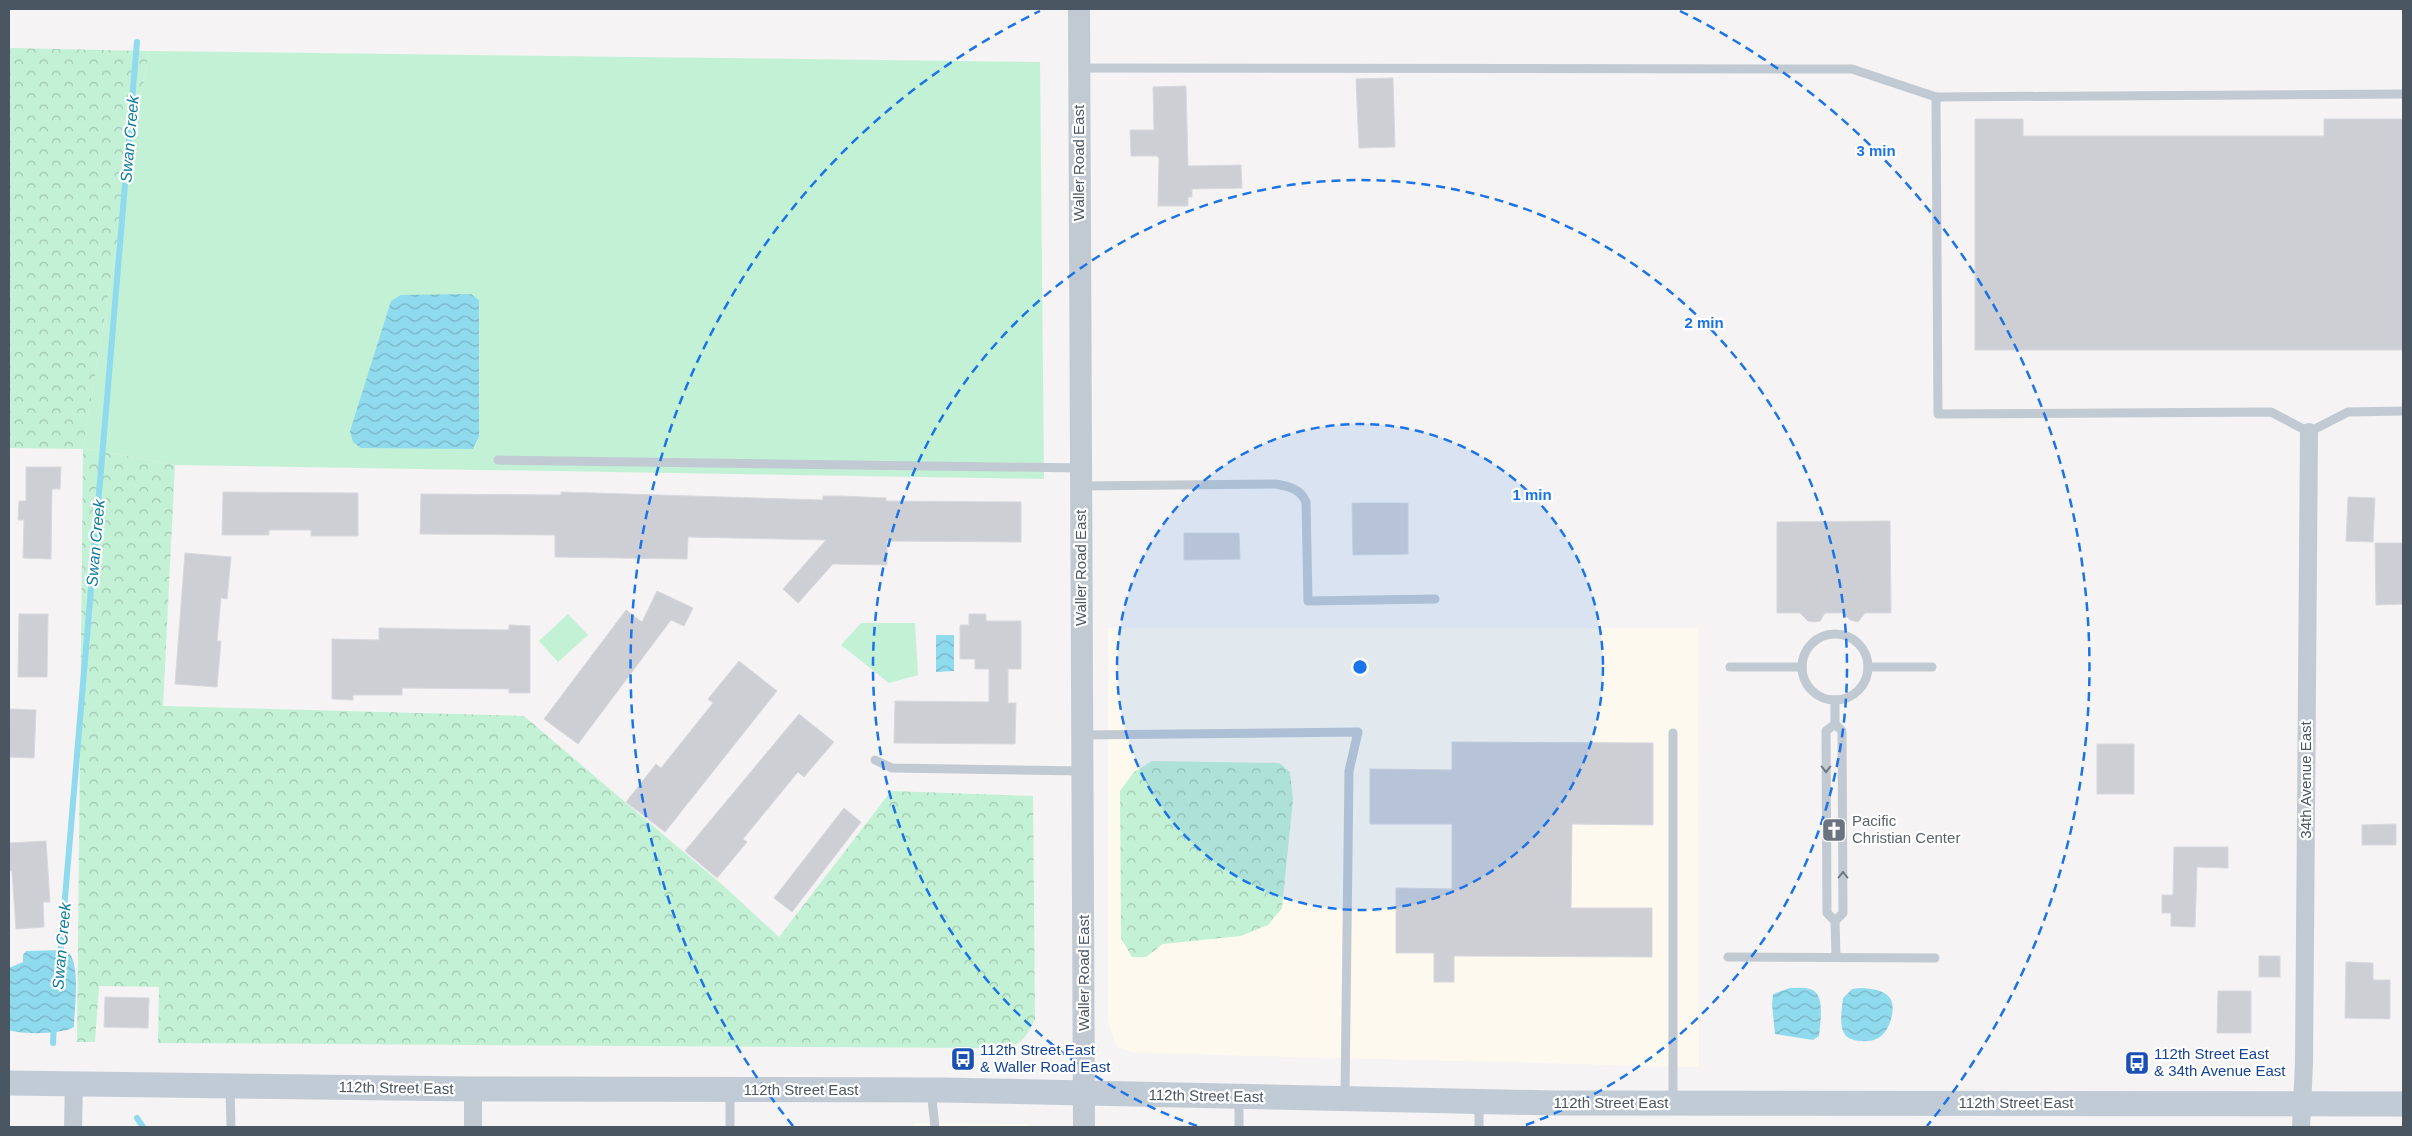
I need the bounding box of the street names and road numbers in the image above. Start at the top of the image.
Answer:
street label: Waller Road East [1070,104,1087,221]
street label: Waller Road East [1072,509,1089,626]
street label: 34th Avenue East [2297,721,2314,839]
street label: Waller Road East [1075,914,1092,1031]
street label: 112th Street East [338,1078,454,1097]
street label: 112th Street East [744,1081,859,1098]
street label: 112th Street East [1148,1086,1264,1105]
street label: 112th Street East [1554,1094,1669,1111]
street label: 112th Street East [1959,1094,2074,1111]

